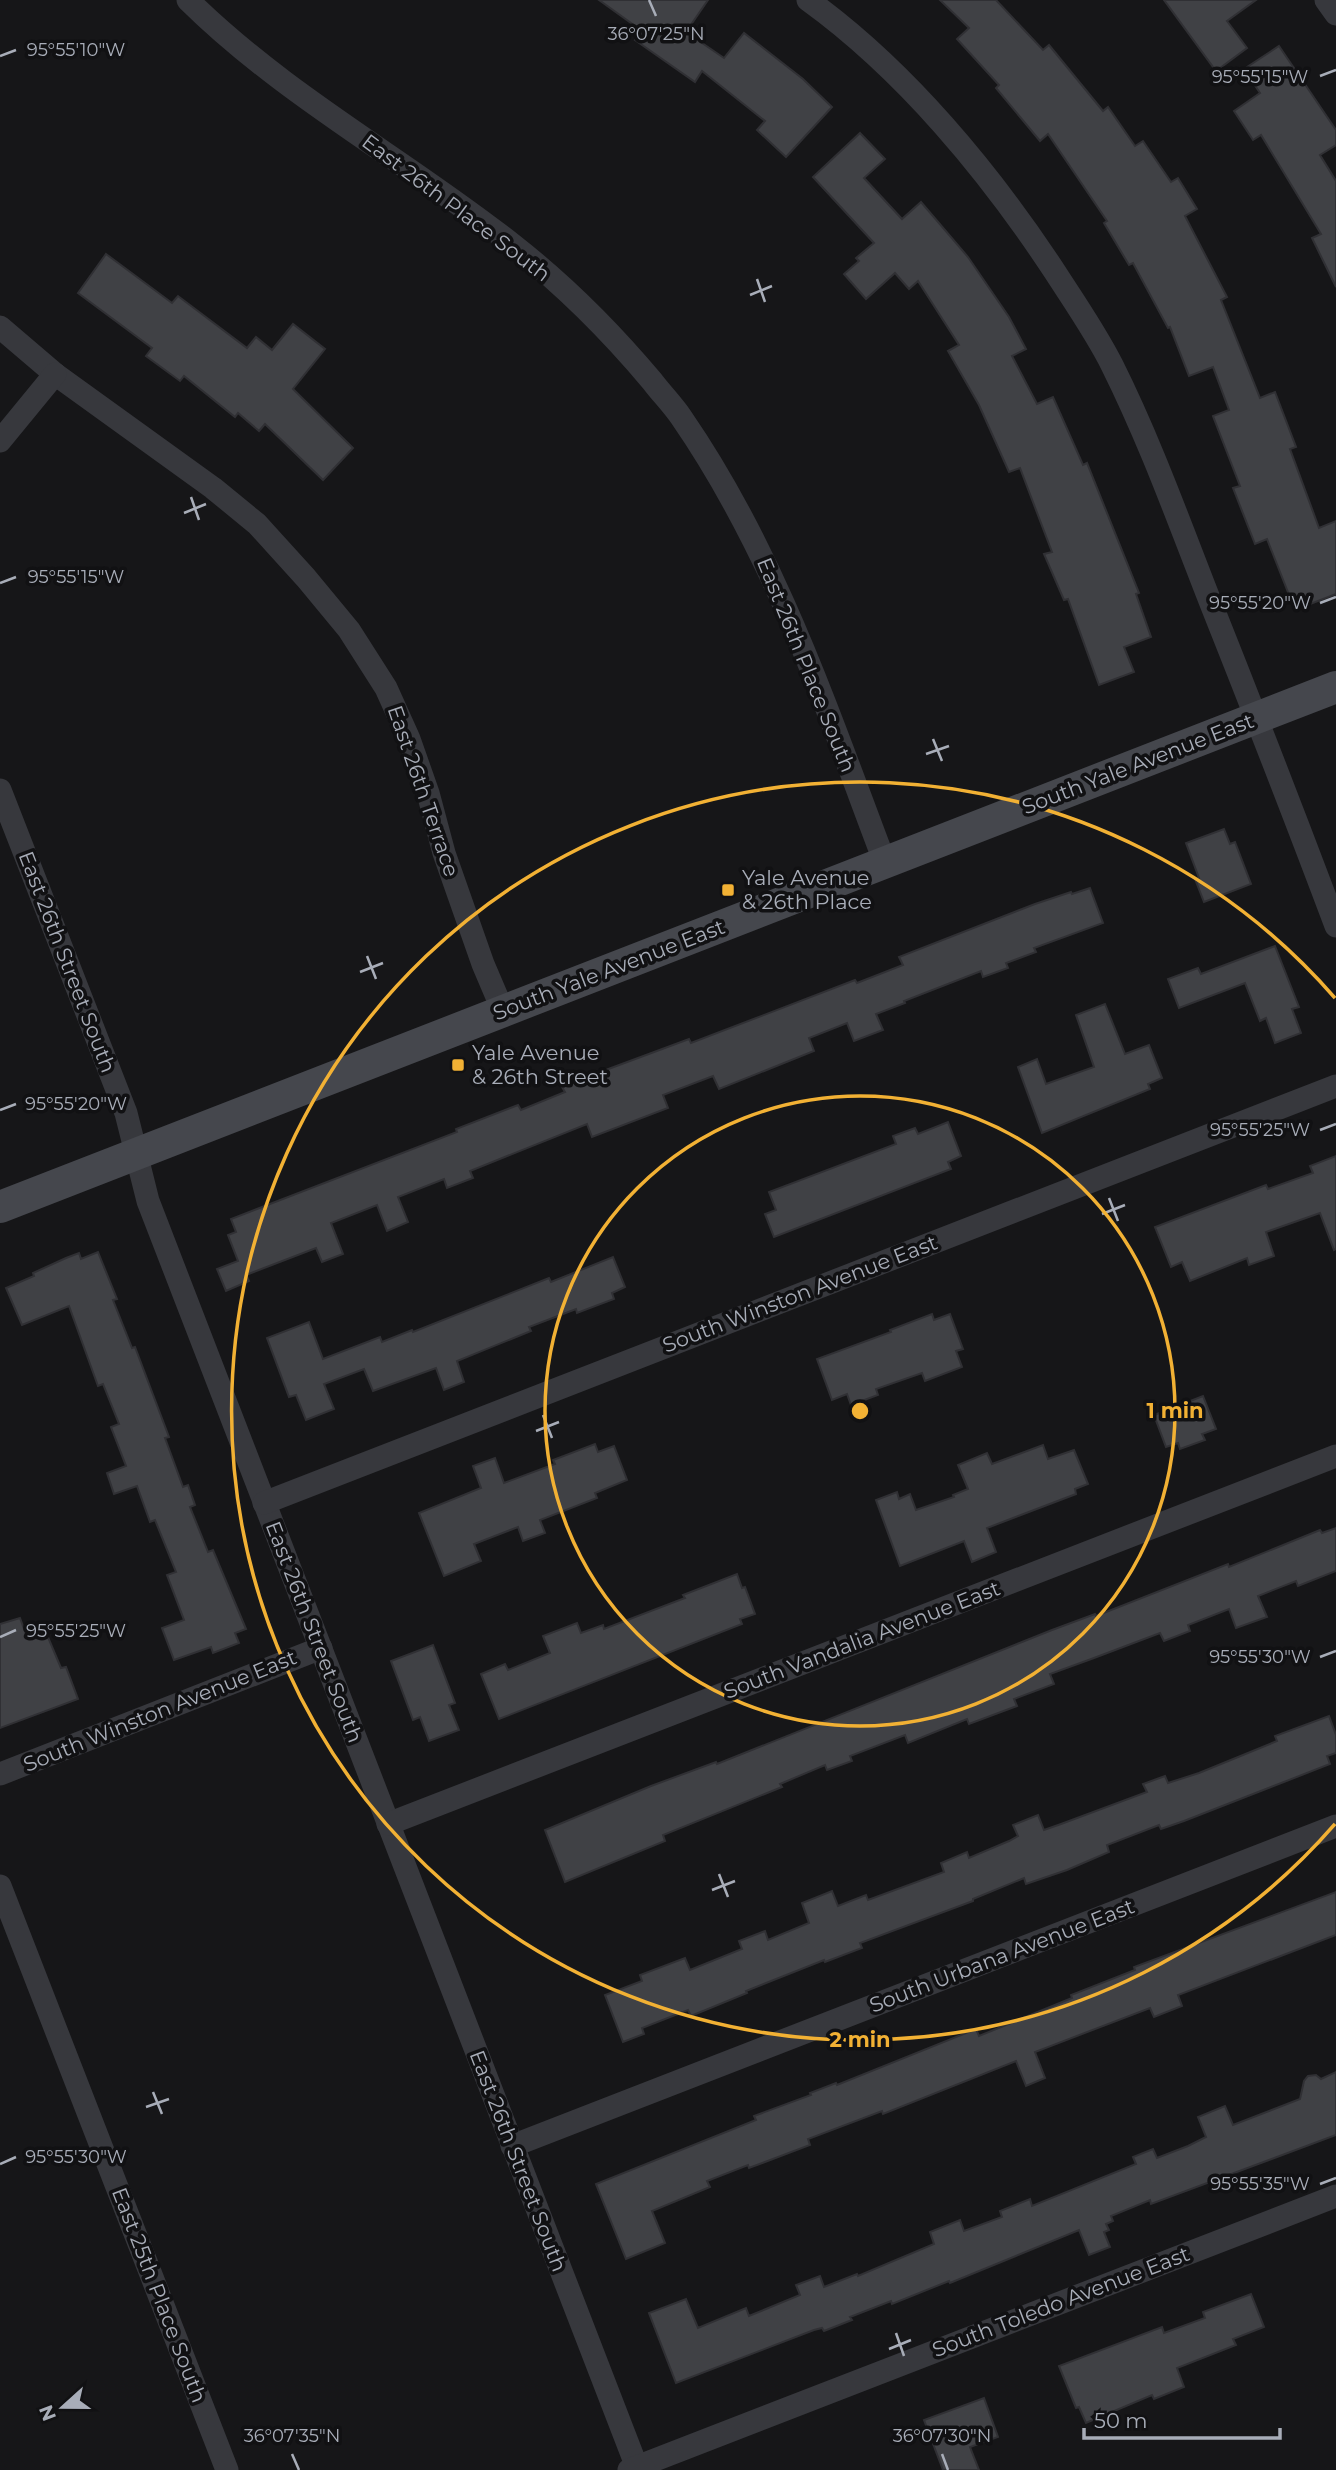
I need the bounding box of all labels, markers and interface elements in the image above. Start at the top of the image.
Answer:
text: 36°07'25"N [607,23,705,45]
text: 95°55'10"W [27,39,125,61]
text: 95°55'15"W [1212,66,1308,88]
street label: East 26th Place South [357,129,555,287]
street label: East 26th Place South [752,554,861,776]
text: 95°55'15"W [28,566,124,588]
text: 95°55'20"W [1209,592,1311,614]
street label: East 26th Terrace [382,702,465,880]
street label: South Yale Avenue East [1018,708,1257,819]
street label: East 26th Street South [14,847,121,1076]
place label: Yale Avenue & 26th Place [742,865,872,914]
marker: Yale Avenue & 26th Place [720,882,736,898]
street label: South Yale Avenue East [489,914,728,1025]
place label: Yale Avenue & 26th Street [472,1040,608,1089]
marker: Yale Avenue & 26th Street [450,1057,466,1073]
text: 95°55'20"W [25,1093,127,1115]
text: 95°55'25"W [1210,1119,1310,1141]
street label: South Winston Avenue East [659,1229,941,1358]
text: 1 min [1146,1398,1204,1423]
centre of rings [848,1399,872,1423]
street label: East 26th Street South [261,1517,368,1746]
street label: South Vandalia Avenue East [720,1575,1004,1704]
text: 95°55'25"W [26,1620,126,1642]
street label: South Winston Avenue East [20,1644,300,1777]
text: 95°55'30"W [1209,1646,1311,1668]
street label: South Urbana Avenue East [866,1893,1138,2018]
text: 2 min [829,2027,891,2052]
street label: East 26th Street South [465,2046,572,2275]
text: 95°55'30"W [25,2146,127,2168]
text: 95°55'35"W [1210,2173,1310,2195]
street label: East 25th Place South [107,2184,212,2406]
street label: South Toledo Avenue East [929,2241,1193,2362]
north arrow [28,2372,98,2442]
scale bar [1084,2396,1280,2440]
text: N [34,2402,61,2424]
text: 50 m [1094,2408,1148,2433]
text: 36°07'35"N [244,2425,340,2447]
text: 36°07'30"N [893,2425,991,2447]

